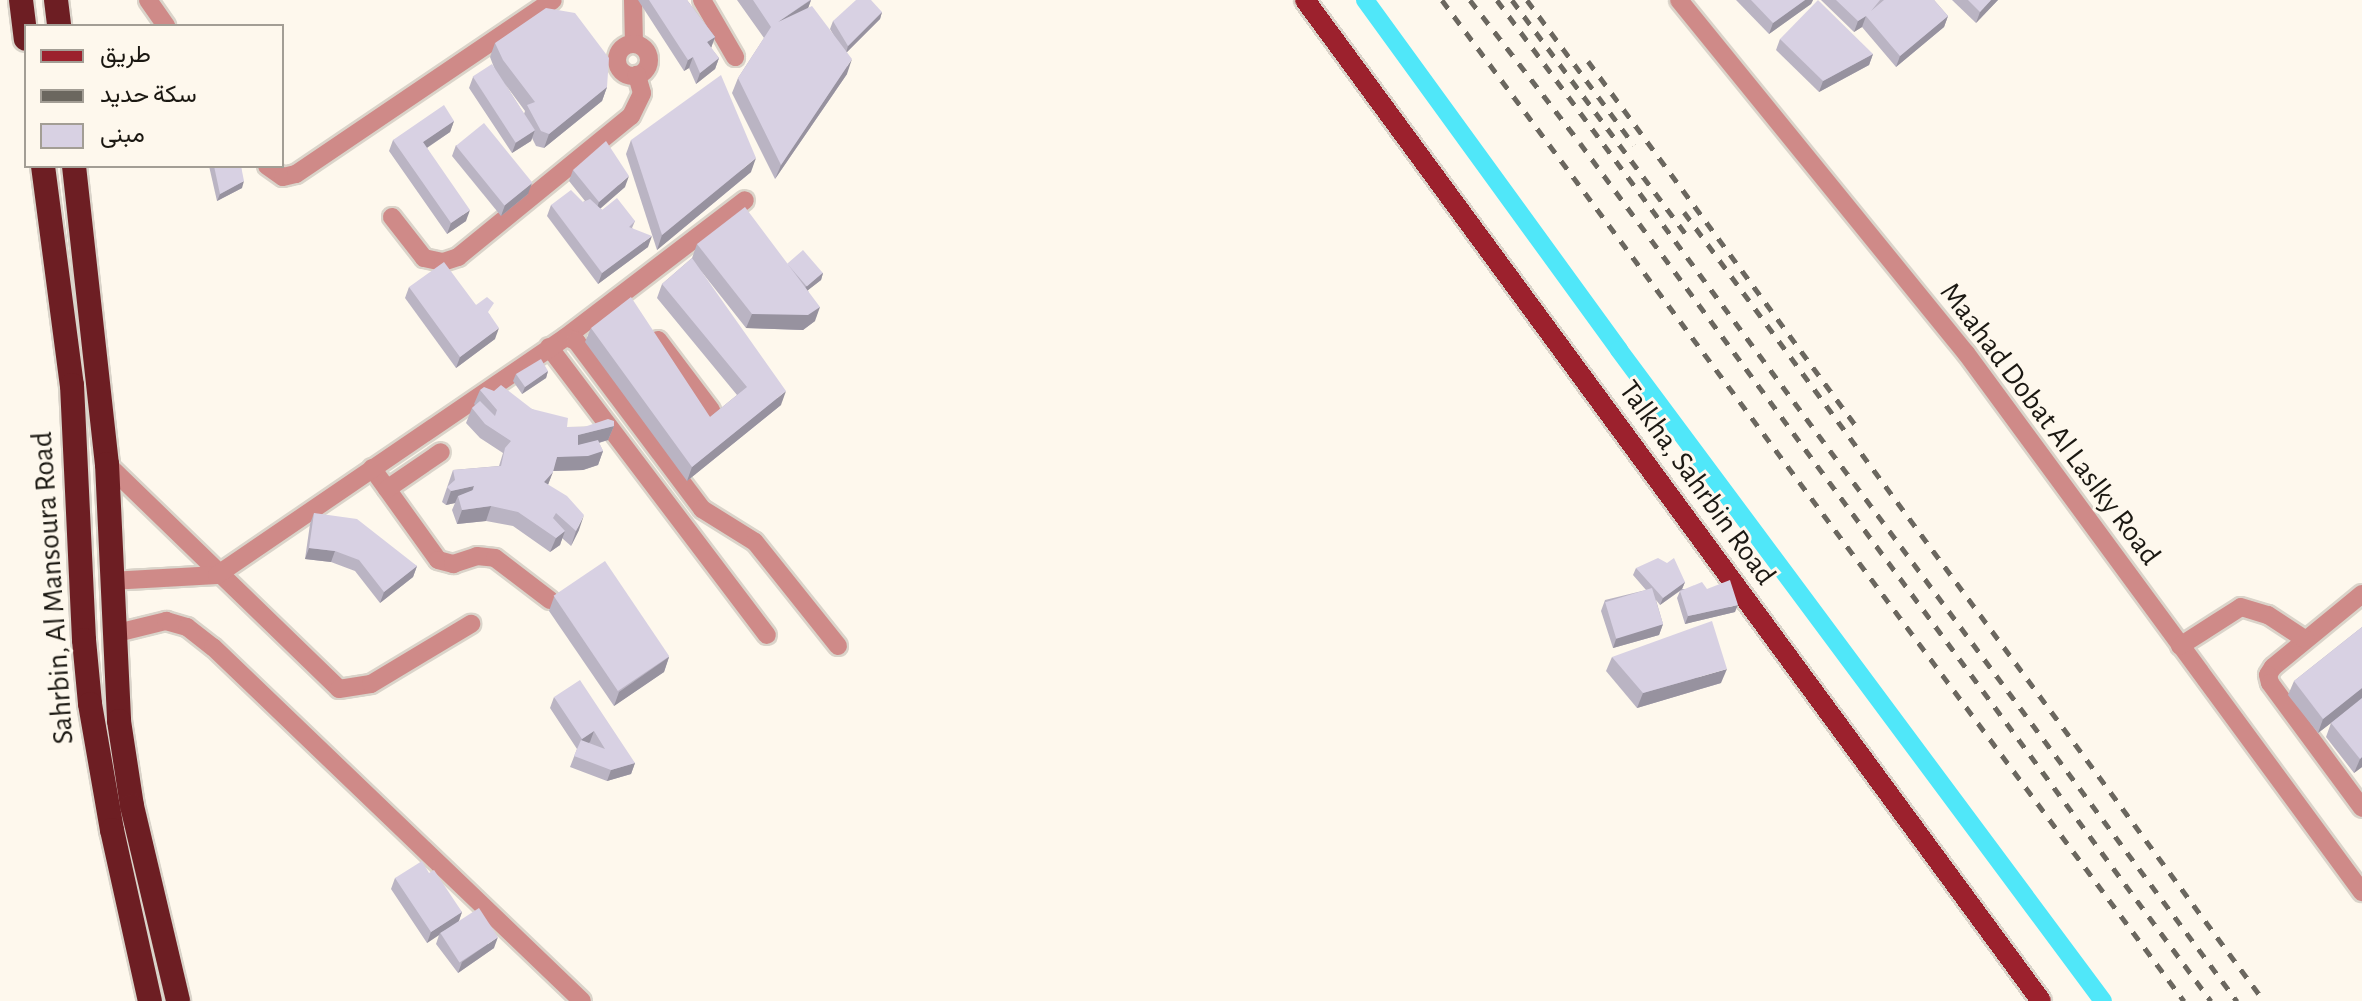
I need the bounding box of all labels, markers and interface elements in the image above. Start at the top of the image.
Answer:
legend [24,24,284,168]
text: طريق [100,43,151,67]
text: سكة حديد [100,83,197,107]
text: مبنى [100,123,145,147]
street label: Maahad Dobat Al Laslky Road [1932,276,2168,572]
street label: Talkha, Sahrbin Road [1611,374,1783,592]
street label: Sahrbin, Al Mansoura Road [24,431,82,745]

